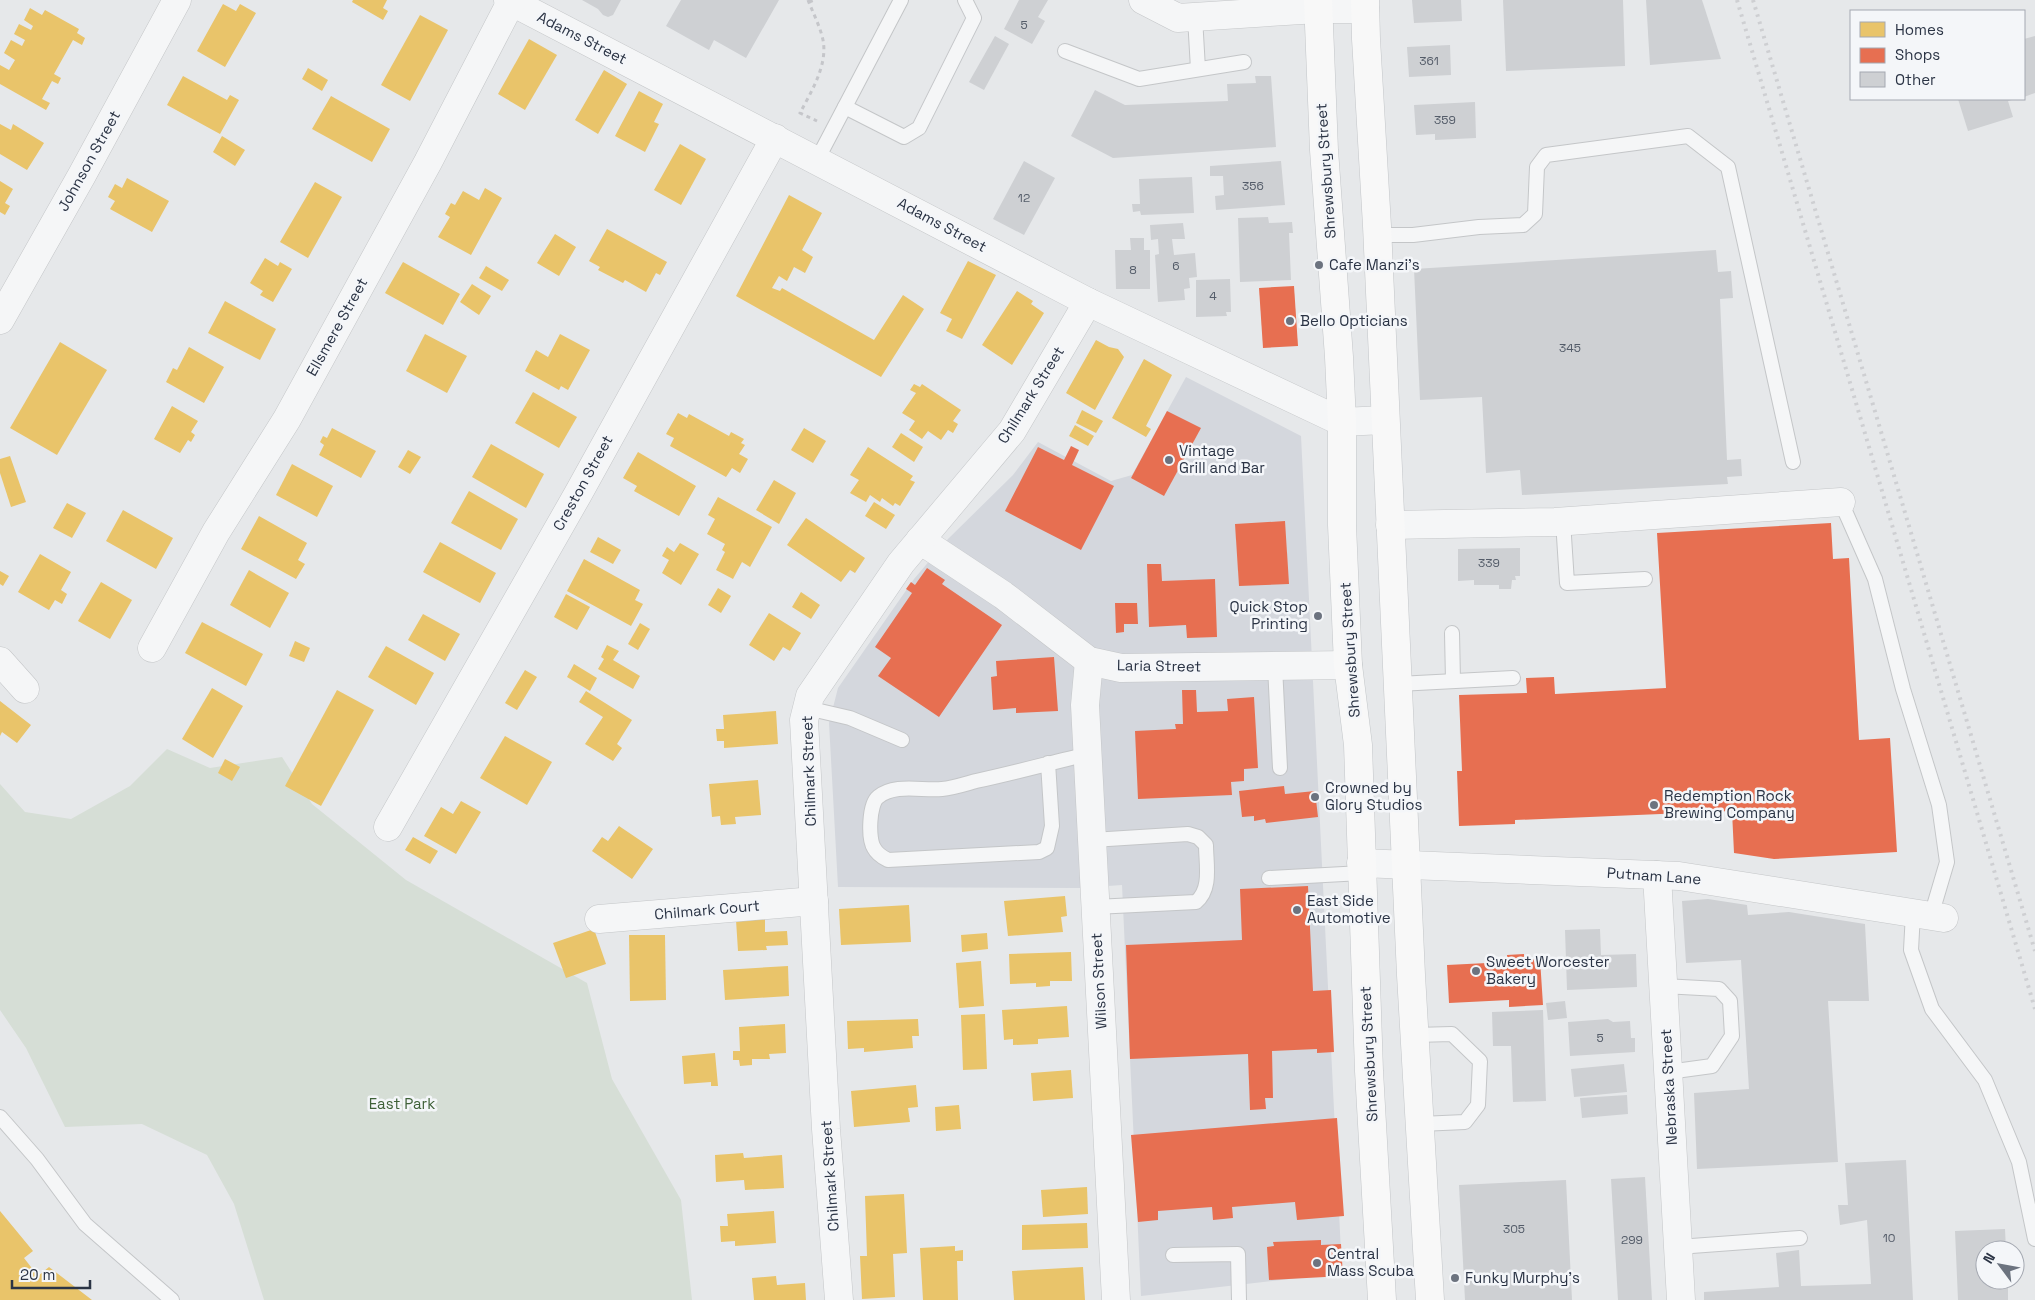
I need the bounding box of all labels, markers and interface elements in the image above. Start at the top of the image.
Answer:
street label: Adams Street [534,7,630,68]
legend [1850,10,2025,100]
house number: 5 [1020,17,1028,33]
text: Homes [1895,20,1944,39]
text: Shops [1895,45,1940,64]
house number: 361 [1419,53,1439,69]
text: Other [1895,70,1936,89]
street label: Shrewsbury Street [1311,103,1340,239]
street label: Johnson Street [53,107,124,214]
house number: 359 [1434,112,1456,128]
house number: 356 [1242,178,1264,194]
house number: 12 [1018,190,1030,206]
street label: Adams Street [894,193,990,256]
place label: Cafe Manzi's [1329,255,1420,274]
house number: 6 [1172,258,1180,274]
marker: Cafe Manzi's [1313,259,1325,271]
house number: 8 [1129,262,1137,278]
street label: Ellsmere Street [302,274,371,379]
house number: 4 [1209,288,1217,304]
place label: Bello Opticians [1300,311,1408,330]
marker: Bello Opticians [1284,315,1296,327]
house number: 345 [1559,340,1581,356]
street label: Chilmark Street [993,343,1068,447]
street label: Creston Street [548,432,617,534]
place label: Vintage Grill and Bar [1179,441,1265,477]
marker: Vintage Grill and Bar [1163,454,1175,466]
house number: 339 [1478,555,1500,571]
street label: Shrewsbury Street [1335,582,1364,718]
place label: Quick Stop Printing [1229,597,1308,633]
marker: Quick Stop Printing [1312,610,1324,622]
street label: Laria Street [1117,655,1201,676]
street label: Chilmark Street [797,715,820,827]
place label: Crowned by Glory Studios [1325,778,1422,814]
place label: Redemption Rock Brewing Company [1664,786,1795,822]
marker: Crowned by Glory Studios [1309,791,1321,803]
marker: Redemption Rock Brewing Company [1648,799,1660,811]
street label: Putnam Lane [1606,863,1702,888]
place label: East Side Automotive [1307,891,1391,927]
street label: Chilmark Court [653,895,761,924]
marker: East Side Automotive [1291,904,1303,916]
street label: Wilson Street [1086,932,1111,1030]
place label: Sweet Worcester Bakery [1486,952,1610,988]
marker: Sweet Worcester Bakery [1470,965,1482,977]
street label: Shrewsbury Street [1355,986,1382,1122]
street label: Nebraska Street [1656,1028,1681,1146]
house number: 5 [1596,1030,1604,1046]
park label: East Park [369,1094,435,1113]
street label: Chilmark Street [816,1120,843,1232]
house number: 305 [1503,1221,1525,1237]
house number: 10 [1883,1230,1895,1246]
house number: 299 [1621,1232,1643,1248]
north arrow [1975,1240,2025,1290]
place label: Central Mass Scuba [1327,1244,1414,1280]
text: N [1979,1249,1999,1267]
marker: Central Mass Scuba [1311,1257,1323,1269]
scale bar [12,1258,90,1290]
text: 20 m [20,1265,55,1284]
place label: Funky Murphy's [1465,1268,1580,1287]
marker: Funky Murphy's [1449,1272,1461,1284]

